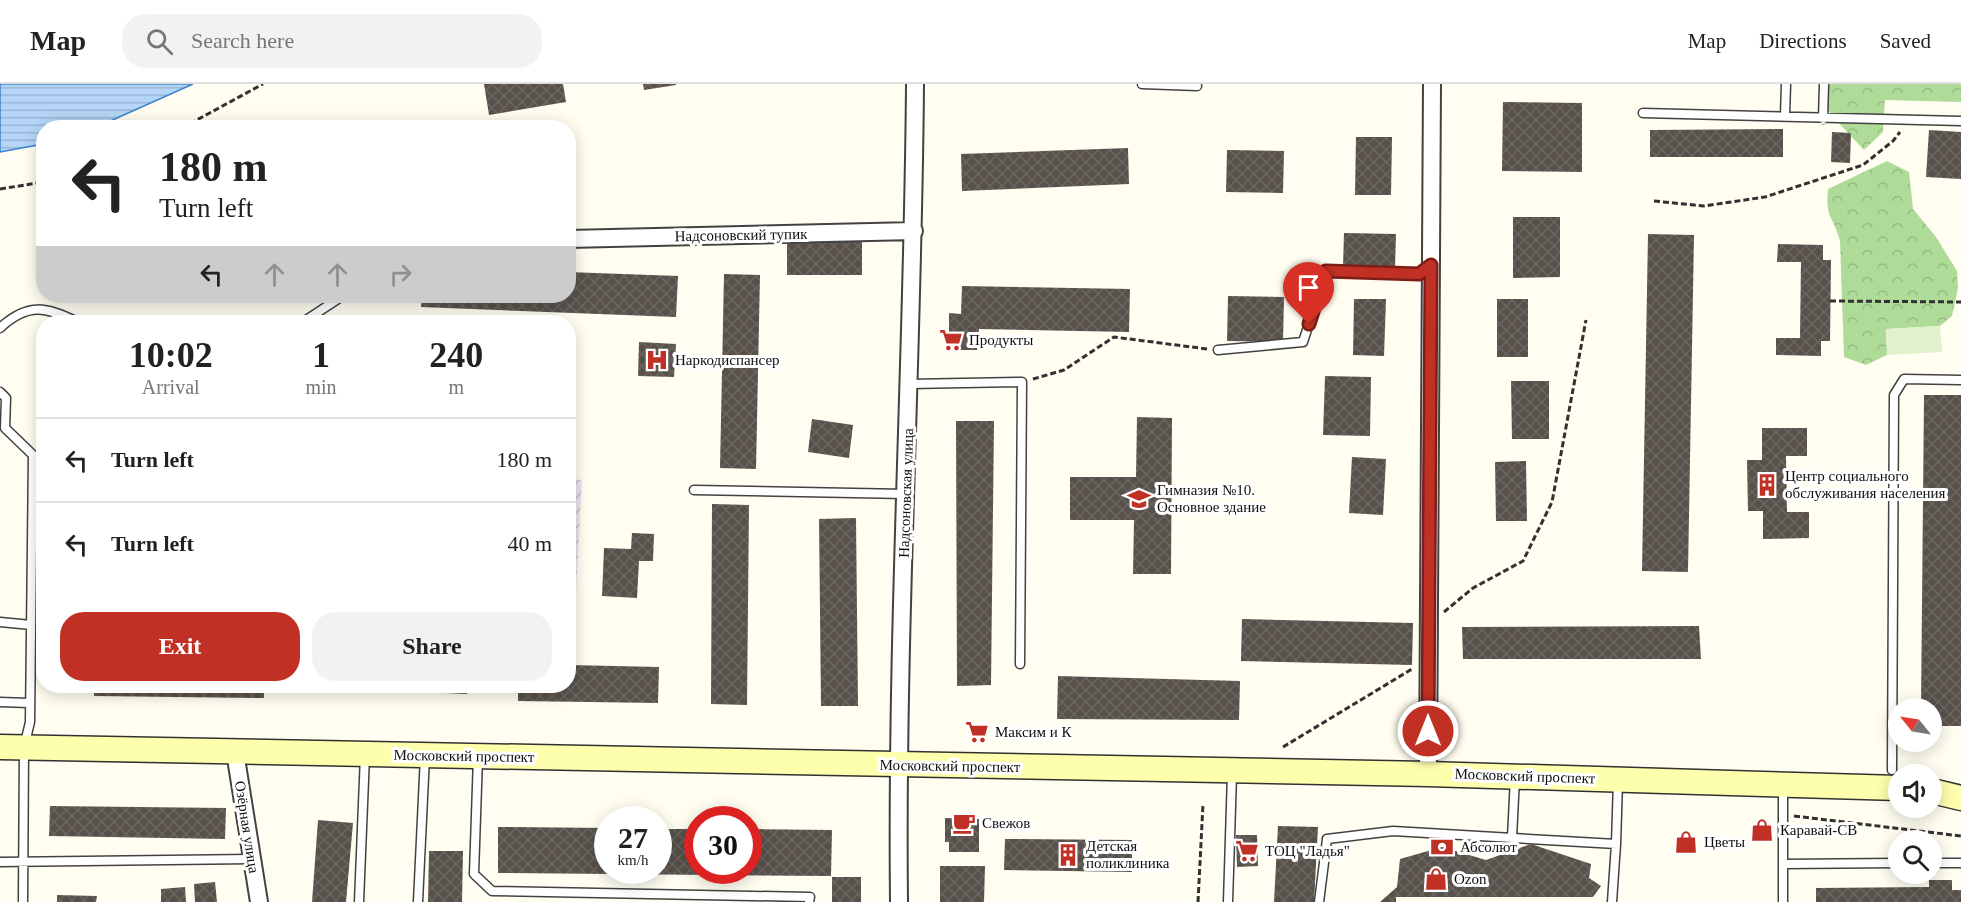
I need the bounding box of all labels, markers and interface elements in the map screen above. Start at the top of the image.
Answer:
search box [122,14,542,68]
text: Map [30,25,86,56]
icon: search [143,25,176,58]
text: Search here [191,28,294,53]
text: Map [1688,29,1726,53]
text: Directions [1759,29,1847,53]
text: Saved [1880,29,1931,53]
icon: left [60,144,138,222]
text: 180 m [159,144,268,190]
text: Turn left [159,193,253,223]
street label: Надсоновский тупик [674,226,808,244]
icon: left [195,258,228,291]
icon: ahead [258,258,291,291]
icon: ahead [321,258,354,291]
icon: right [384,258,417,291]
pin [1283,262,1334,324]
icon: arrive [1292,271,1325,304]
supermarket icon: Продукты [938,327,964,353]
place label: Продукты [969,332,1033,348]
text: 10:02 [129,335,213,375]
text: 1 [312,335,330,375]
text: 240 [429,335,483,375]
hospital icon: Наркодиспансер [644,347,670,373]
place label: Наркодиспансер [675,352,780,368]
text: Arrival [142,376,200,398]
text: min [305,376,337,398]
text: m [449,376,464,398]
street label: Надсоновская улица [896,427,916,558]
icon: left [60,444,93,477]
text: Turn left [111,447,194,472]
text: 180 m [496,447,552,472]
place label: Центр социального обслуживания населения [1785,468,1946,501]
building icon: Центр социального обслуживания населения [1754,472,1780,498]
place label: Гимназия №10. Основное здание [1157,482,1266,515]
school or university icon: Гимназия №10. Основное здание [1126,486,1152,512]
icon: left [60,528,93,561]
text: Turn left [111,531,194,556]
text: 40 m [507,531,552,556]
button: Exit [60,612,300,681]
button: Share [312,612,552,681]
north arrow [1888,698,1942,752]
map controls [1888,698,1942,884]
position arrow [1396,699,1460,763]
supermarket icon: Максим и К [964,719,990,745]
place label: Максим и К [995,724,1073,740]
street label: Московский проспект [394,747,535,765]
street label: Московский проспект [880,757,1021,775]
button: sound [1888,764,1942,818]
street label: Московский проспект [1454,766,1596,786]
street label: Озёрная улица [232,780,262,875]
speed limit sign: 30 [684,806,762,884]
cafe icon: Свежов [951,810,977,836]
place label: Свежов [982,815,1030,831]
shop icon: Каравай-СВ [1749,817,1775,843]
text: 27 [618,821,648,854]
place label: Каравай-СВ [1780,822,1857,838]
shop icon: Цветы [1673,829,1699,855]
button: search [1888,830,1942,884]
bank icon: Абсолют [1429,834,1455,860]
place label: Цветы [1704,834,1745,850]
place label: Детская поликлиника [1086,838,1170,871]
supermarket icon: ТОЦ "Ладья" [1234,838,1260,864]
place label: Абсолют [1460,839,1517,855]
building icon: Детская поликлиника [1055,842,1081,868]
place label: ТОЦ "Ладья" [1265,843,1350,859]
text: km/h [618,852,648,868]
shop icon: Ozon [1423,866,1449,892]
place label: Ozon [1454,871,1487,887]

